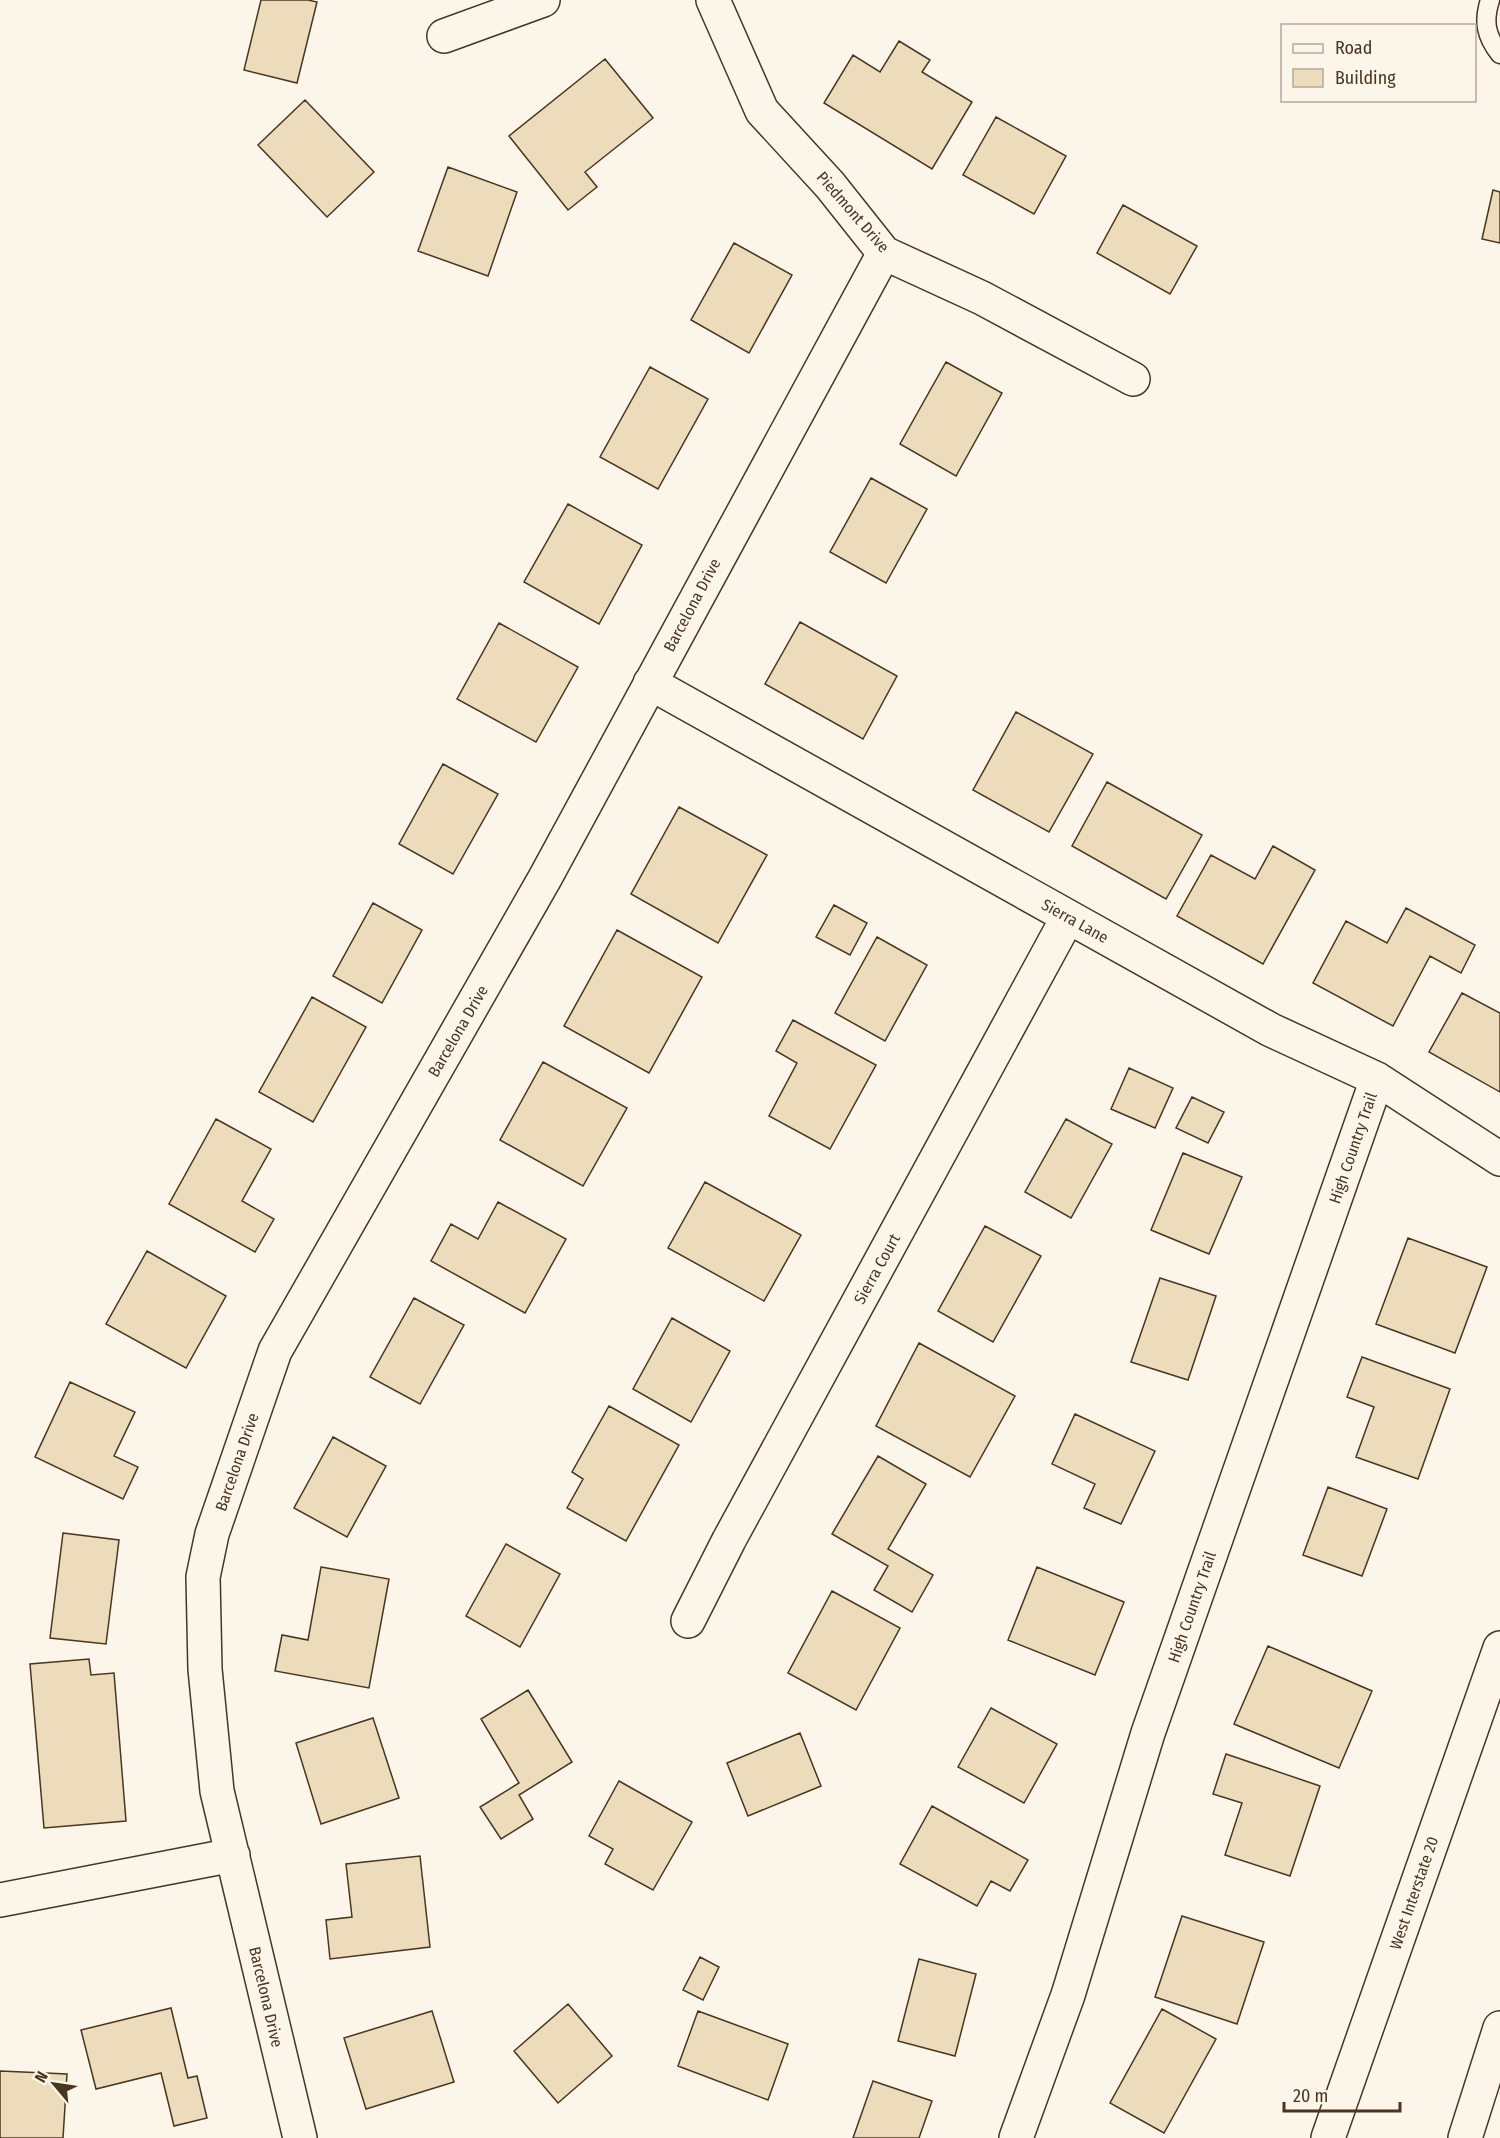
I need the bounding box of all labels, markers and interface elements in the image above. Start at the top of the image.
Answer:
legend [1281,24,1476,102]
text: Road [1335,37,1372,59]
text: Building [1335,67,1396,89]
street label: Piedmont Drive [813,168,893,256]
street label: Barcelona Drive [660,555,725,655]
street label: Sierra Lane [1038,895,1112,947]
street label: Barcelona Drive [424,982,492,1080]
street label: High Country Trail [1325,1090,1381,1206]
street label: Sierra Court [850,1230,904,1308]
street label: Barcelona Drive [211,1410,263,1514]
street label: High Country Trail [1164,1549,1220,1665]
street label: West Interstate 20 [1386,1834,1442,1952]
street label: Barcelona Drive [245,1945,287,2049]
north arrow [24,2054,84,2114]
text: N [31,2068,52,2086]
scale bar [1284,2075,1400,2113]
text: 20 m [1293,2085,1328,2107]

